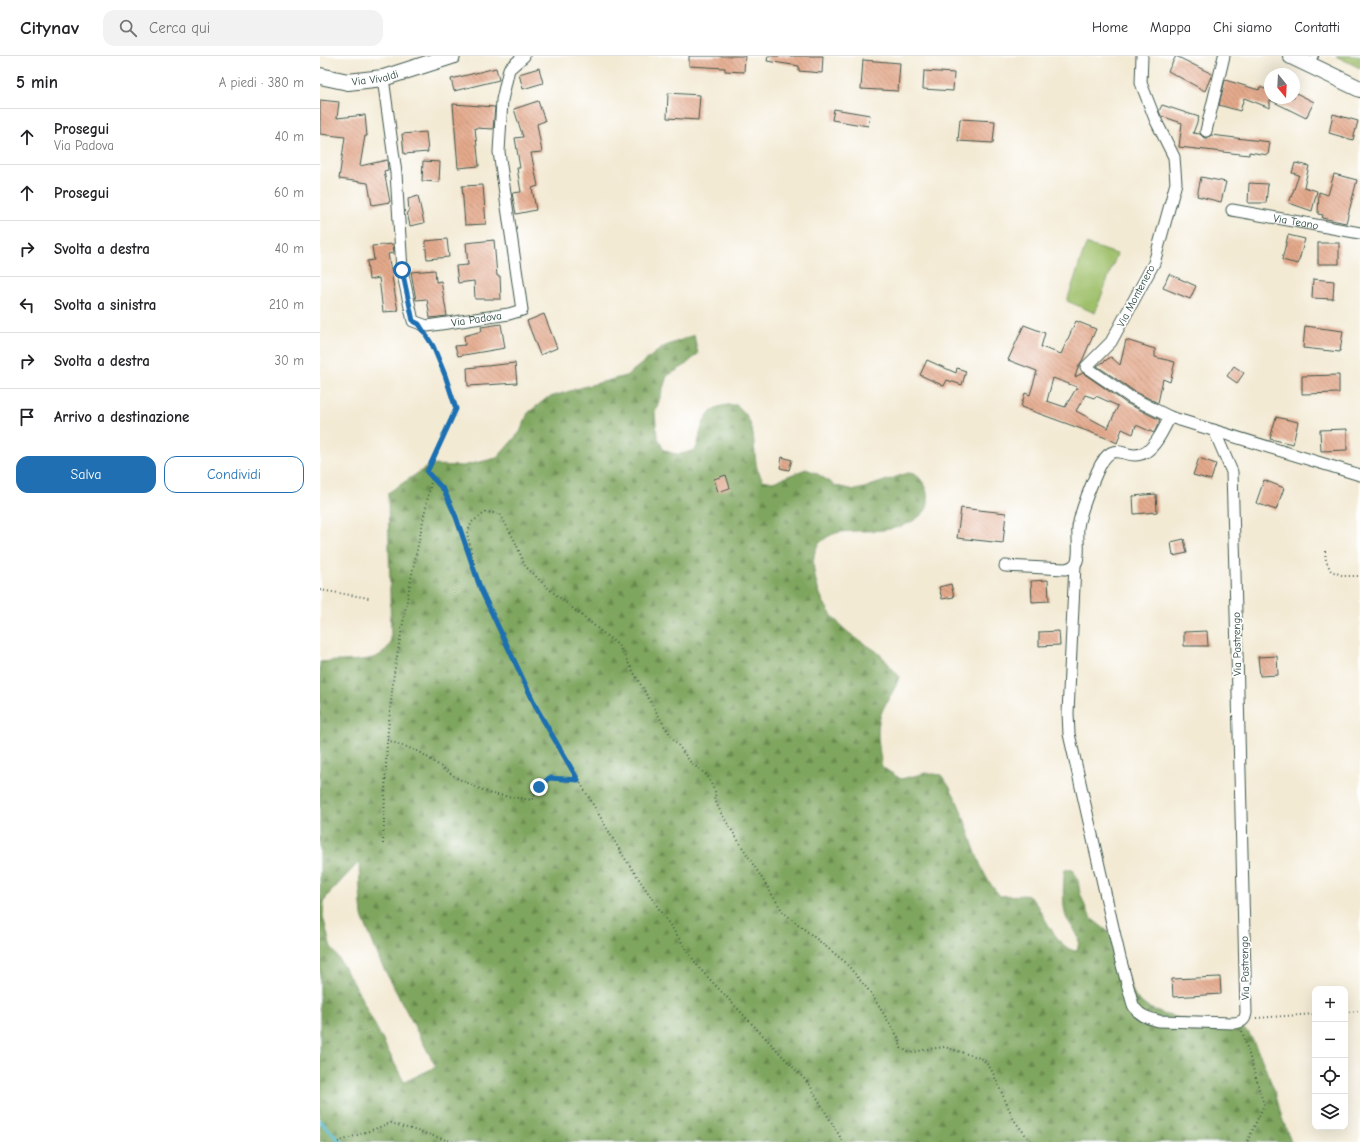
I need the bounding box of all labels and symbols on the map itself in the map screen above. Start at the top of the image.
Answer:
street label: Via Vivaldi [351,67,400,88]
north arrow [1264,68,1300,104]
street label: Via Teano [1272,211,1320,232]
route start [393,261,411,279]
street label: Via Montenero [1114,262,1158,329]
street label: Via Padova [450,309,502,329]
street label: Via Pastrengo [1230,612,1244,676]
route end [530,778,548,796]
street label: Via Pastrengo [1238,936,1252,1000]

